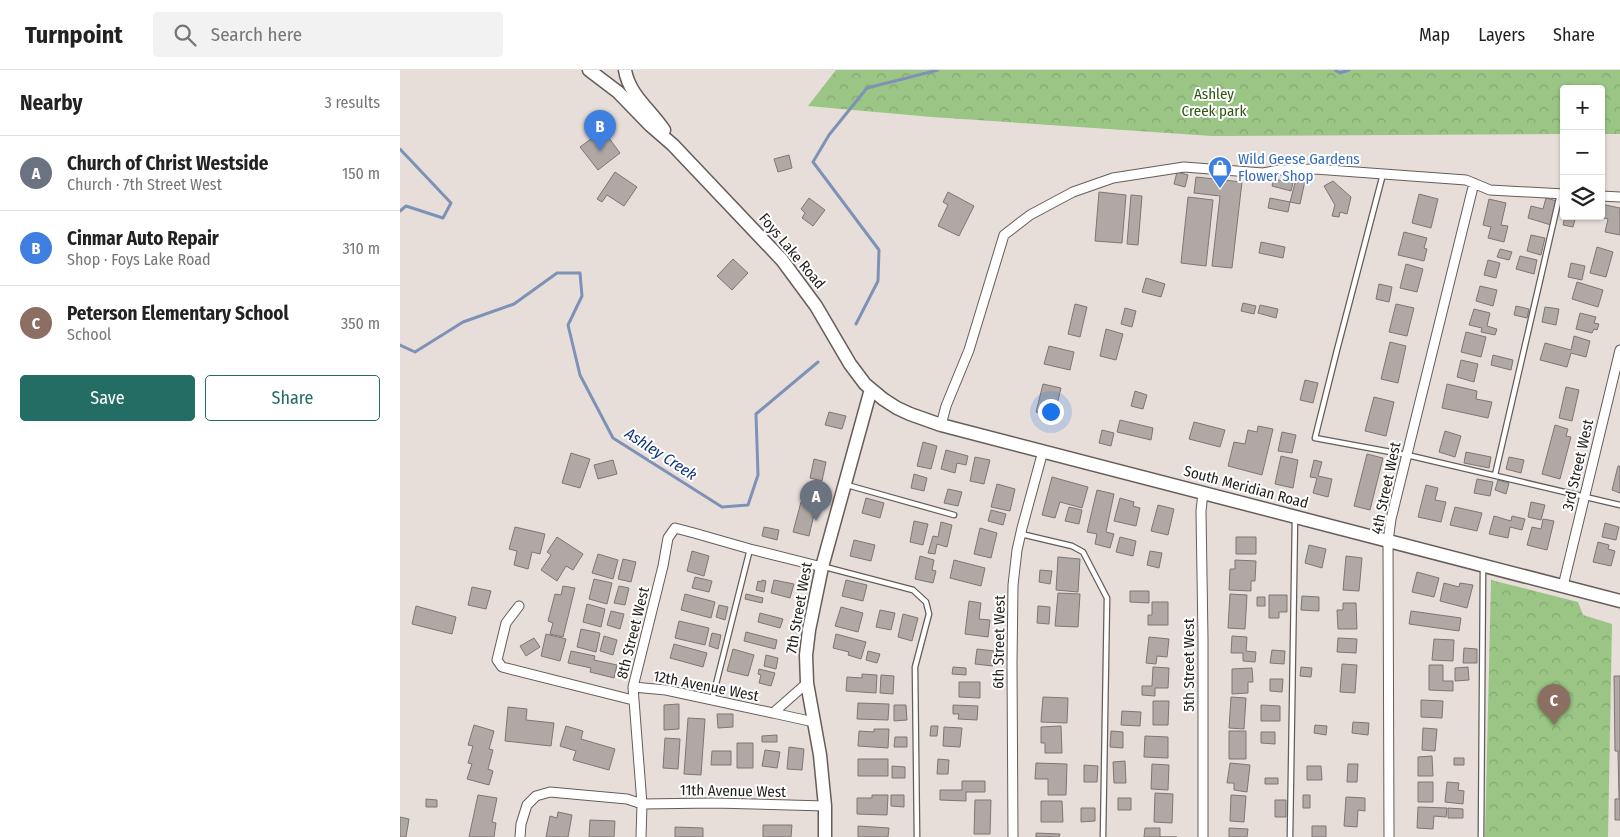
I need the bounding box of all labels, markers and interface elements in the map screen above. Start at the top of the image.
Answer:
search box [153,12,503,57]
text: Turnpoint [25,21,123,49]
icon: search [171,21,199,49]
text: Search here [211,23,302,46]
text: Map [1419,24,1450,46]
text: Layers [1478,24,1525,46]
text: Share [1553,24,1595,46]
park label: Ashley Creek park [1182,85,1246,120]
map controls [1560,85,1605,220]
button: + [1560,85,1605,130]
text: Nearby [20,90,82,116]
text: 3 results [324,93,380,112]
pin: B [584,110,616,151]
button: − [1560,130,1605,175]
place label: Wild Geese Gardens Flower Shop [1238,150,1360,185]
text: Church of Christ Westside [67,152,268,175]
shop icon: Wild Geese Gardens Flower Shop [1207,155,1233,189]
text: A [32,164,40,183]
text: 150 m [342,164,380,183]
text: Church · 7th Street West [67,175,222,194]
button: layers [1560,175,1605,220]
street label: Foys Lake Road [755,210,829,292]
text: Cinmar Auto Repair [67,227,219,250]
text: B [32,239,40,258]
text: 310 m [343,239,380,258]
text: Shop · Foys Lake Road [67,250,211,269]
text: Peterson Elementary School [67,302,289,325]
text: C [32,314,40,333]
text: 350 m [341,314,380,333]
text: School [67,325,111,344]
button: Save [20,375,195,421]
button: Share [205,375,380,421]
your location [1038,399,1064,425]
street label: 3rd Street West [1559,417,1597,513]
water label: Ashley Creek [621,423,701,484]
street label: 4th Street West [1367,440,1405,536]
street label: South Meridian Road [1182,462,1310,512]
pin: A [800,480,832,521]
street label: 7th Street West [782,561,816,655]
street label: 8th Street West [613,585,653,681]
street label: 6th Street West [989,595,1009,689]
street label: 5th Street West [1180,618,1198,712]
street label: 12th Avenue West [652,667,760,705]
pin: C [1538,684,1570,725]
street label: 11th Avenue West [680,781,786,801]

